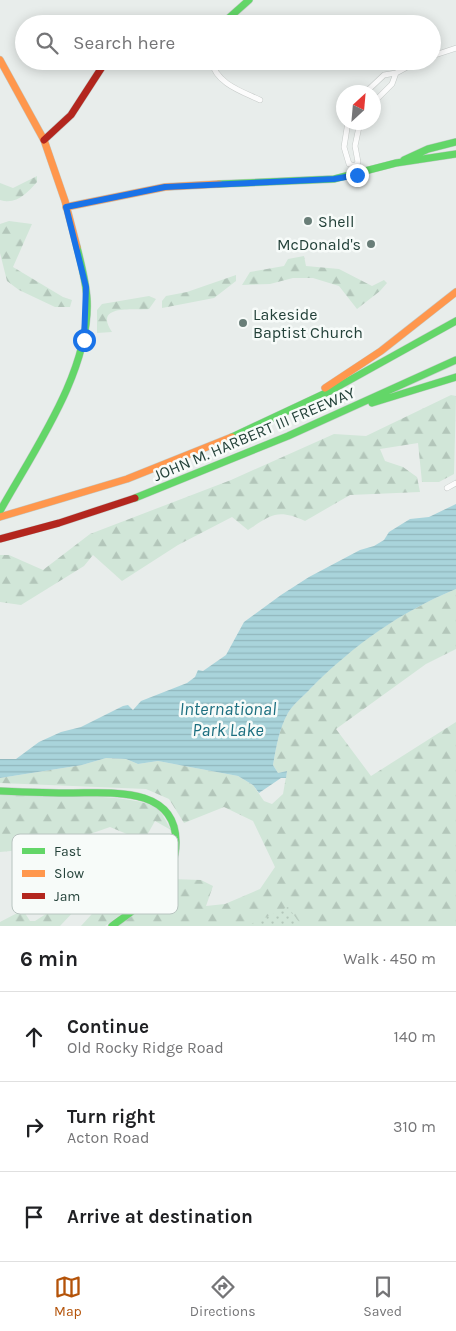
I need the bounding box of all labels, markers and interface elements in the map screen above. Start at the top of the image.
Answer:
search box [15,15,441,70]
icon: search [33,29,61,57]
text: Search here [73,32,175,54]
north arrow [336,85,381,130]
route end [346,164,369,187]
place label: Shell [318,212,355,231]
marker: Shell [302,215,314,227]
place label: McDonald's [277,235,361,254]
marker: McDonald's [365,238,377,250]
place label: Lakeside Baptist Church [253,305,363,342]
marker: Lakeside Baptist Church [237,317,249,329]
route start [73,329,96,352]
street label: JOHN M. HARBERT III FREEWAY [150,383,358,485]
water label: International Park Lake [180,698,277,741]
legend [12,834,178,914]
text: Fast [54,843,81,860]
text: Slow [54,865,84,882]
text: Jam [54,888,80,905]
text: 6 min [20,947,78,971]
text: Walk · 450 m [343,949,436,968]
text: Continue [67,1016,149,1038]
icon: ahead [20,1023,48,1051]
text: 140 m [394,1027,436,1046]
text: Old Rocky Ridge Road [67,1038,224,1057]
text: Turn right [67,1106,156,1128]
icon: right [20,1113,48,1141]
text: 310 m [393,1117,436,1136]
text: Acton Road [67,1128,150,1147]
icon: arrive [20,1203,48,1231]
text: Arrive at destination [67,1206,253,1228]
tab: Map [54,1273,82,1320]
tab: Directions [190,1273,256,1320]
tab: Saved [363,1273,402,1320]

